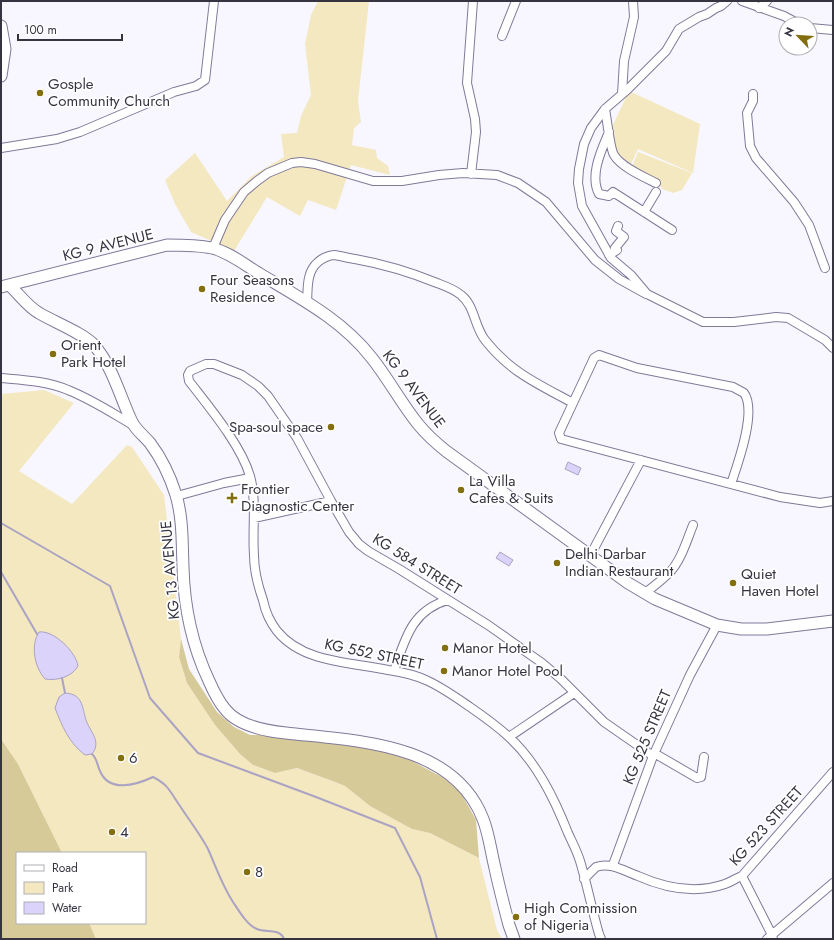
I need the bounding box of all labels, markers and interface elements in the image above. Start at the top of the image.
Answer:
scale bar [18,16,122,42]
north arrow [778,16,818,56]
text: 100 m [24,21,57,39]
text: N [780,24,798,39]
place label: Gosple Community Church [48,73,170,112]
marker: Gosple Community Church [35,88,45,98]
street label: KG 9 AVENUE [60,223,156,267]
place label: Four Seasons Residence [210,269,294,308]
marker: Four Seasons Residence [197,284,207,294]
place label: Orient Park Hotel [61,334,126,373]
street label: KG 9 AVENUE [377,345,451,433]
marker: Orient Park Hotel [48,349,58,359]
place label: Spa-soul space [229,416,323,438]
marker: Spa-soul space [326,422,336,432]
place label: La Villa Cafes & Suits [469,470,553,509]
place label: Frontier Diagnostic Center [241,478,355,517]
marker: La Villa Cafes & Suits [456,485,466,495]
marker: Frontier Diagnostic Center [226,492,238,504]
street label: KG 13 AVENUE [155,520,185,620]
street label: KG 584 STREET [368,528,466,600]
place label: Delhi Darbar Indian Restaurant [565,543,674,582]
marker: Delhi Darbar Indian Restaurant [552,558,562,568]
place label: Quiet Haven Hotel [741,563,819,602]
marker: Quiet Haven Hotel [728,578,738,588]
street label: KG 552 STREET [322,633,426,675]
place label: Manor Hotel [453,637,532,659]
marker: Manor Hotel [440,643,450,653]
place label: Manor Hotel Pool [452,660,563,682]
marker: Manor Hotel Pool [439,666,449,676]
street label: KG 525 STREET [617,686,677,788]
place label: 6 [129,747,138,769]
marker: 6 [116,753,126,763]
street label: KG 523 STREET [724,781,808,871]
place label: 4 [120,821,129,843]
marker: 4 [107,827,117,837]
legend [16,852,146,924]
text: Road [52,859,78,877]
place label: 8 [255,861,263,883]
marker: 8 [242,867,252,877]
text: Park [52,879,74,897]
place label: High Commission of Nigeria [524,897,637,936]
text: Water [52,899,83,917]
marker: High Commission of Nigeria [511,912,521,922]

